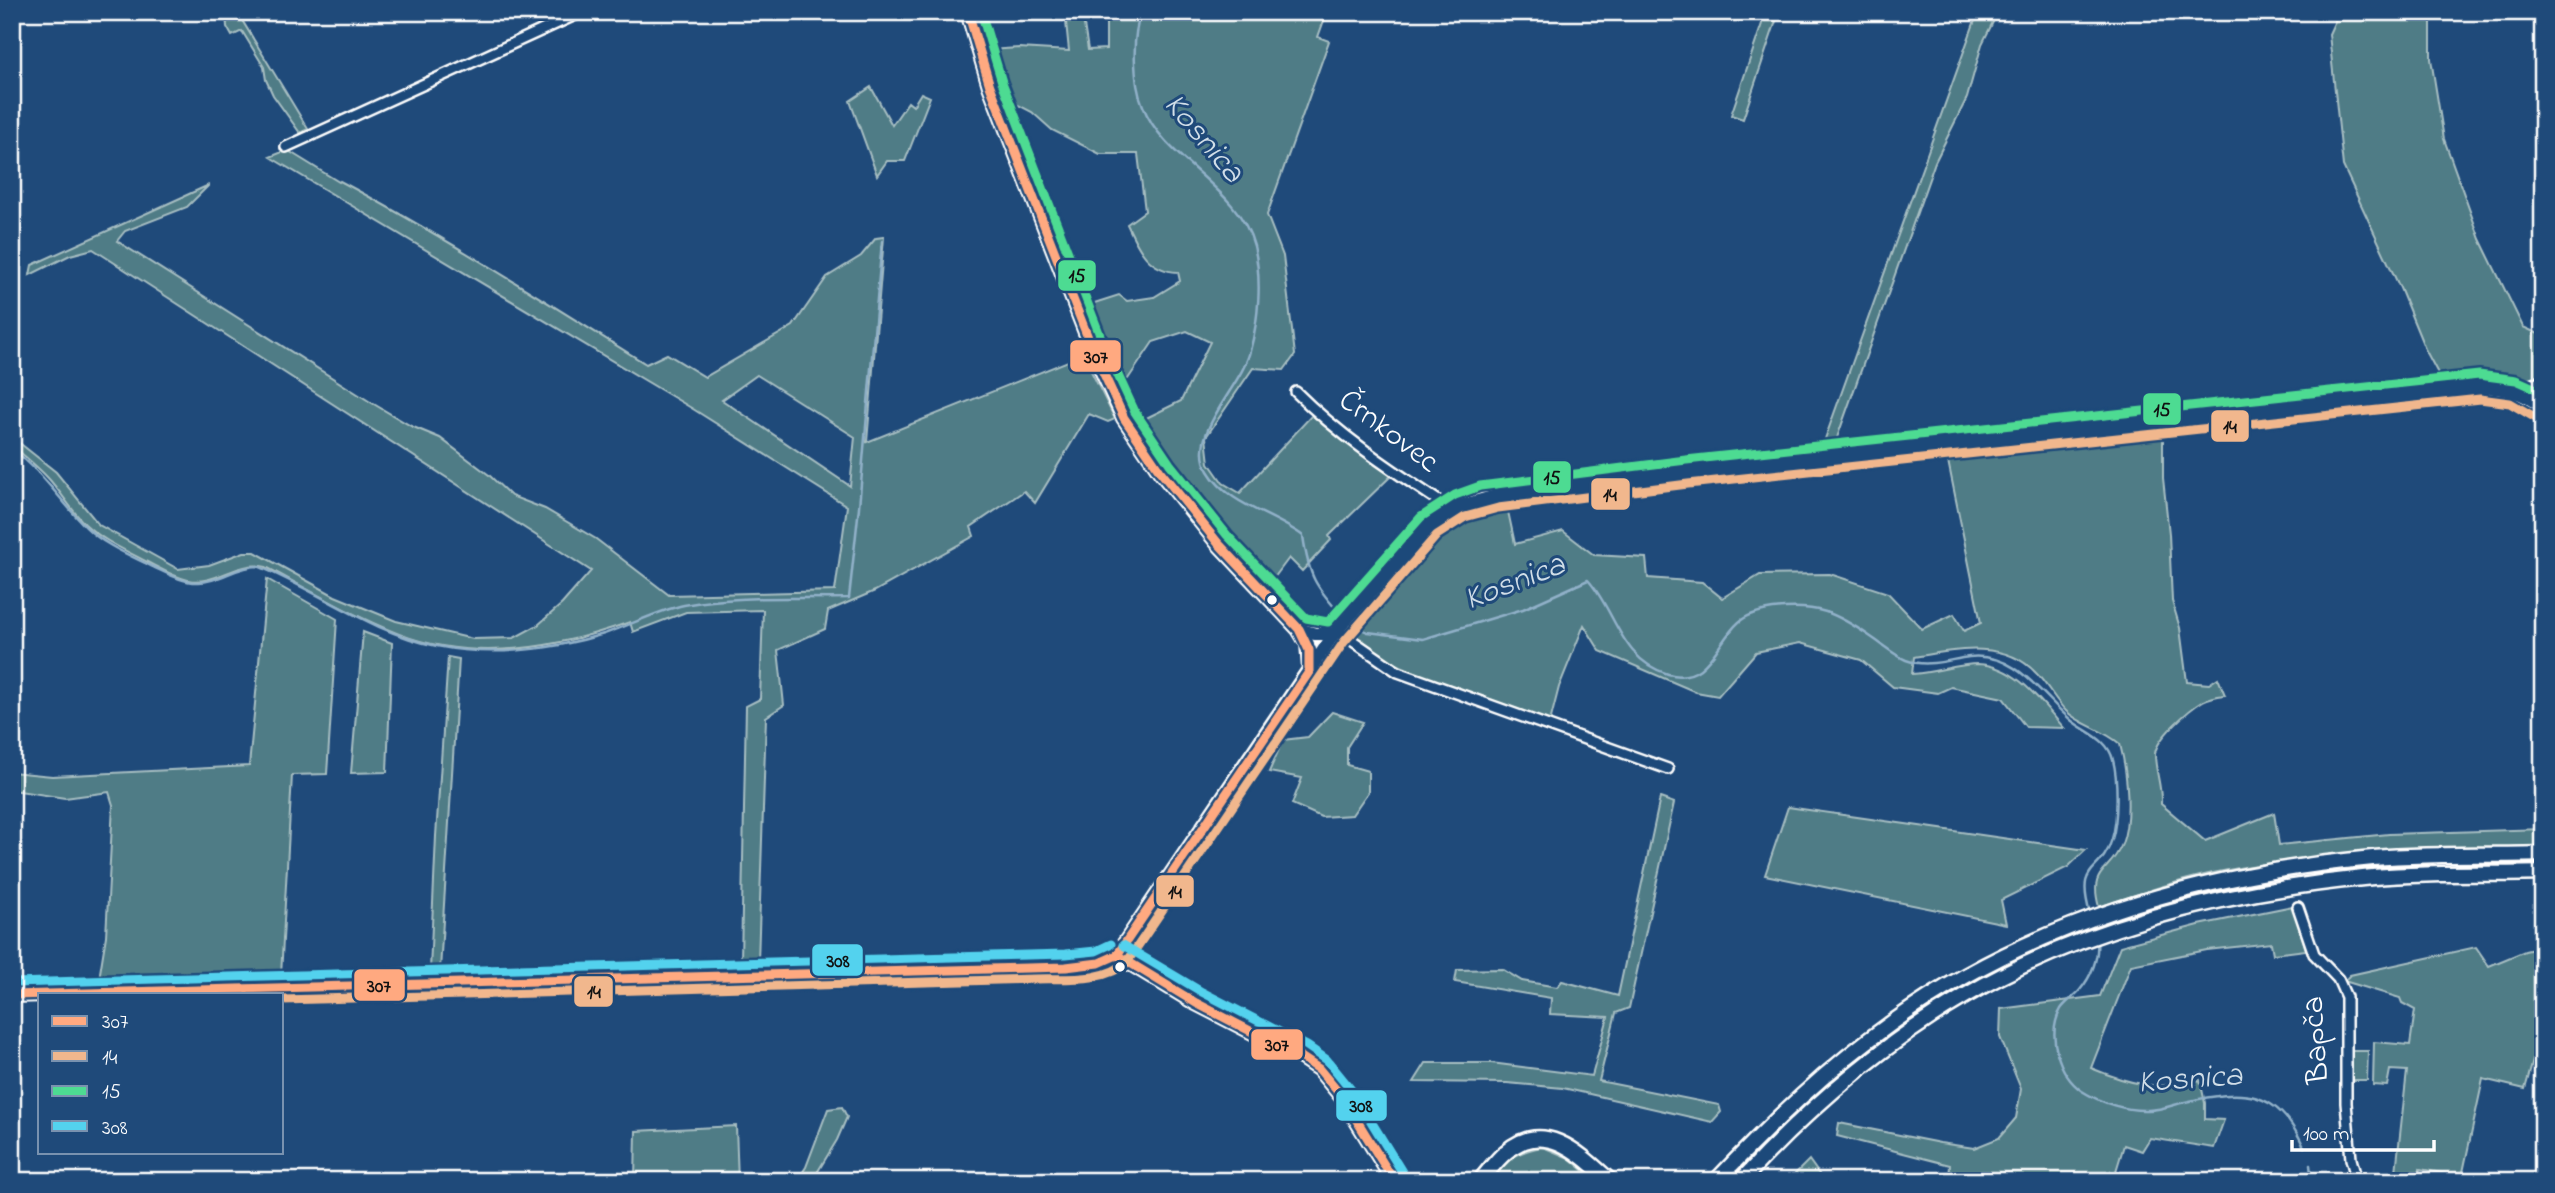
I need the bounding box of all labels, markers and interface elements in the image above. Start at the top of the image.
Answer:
water label: Kosnica [1151,83,1256,195]
line badge: 15 [1057,259,1097,292]
text: 15 [1069,264,1086,291]
line badge: 307 [1069,339,1122,373]
text: 307 [1083,345,1108,372]
street label: Črnkovec [1328,378,1449,486]
line badge: 15 [2142,392,2182,426]
text: 15 [2154,398,2171,425]
line badge: 14 [2210,409,2250,443]
text: 14 [2223,415,2237,442]
line badge: 15 [1532,460,1572,494]
text: 15 [1544,466,1561,493]
line badge: 14 [1590,477,1631,511]
text: 14 [1603,483,1617,510]
water label: Kosnica [1458,541,1574,624]
unlabelled marker [1265,593,1279,607]
line badge: 14 [1155,874,1195,908]
text: 14 [1168,880,1182,907]
line badge: 308 [811,943,864,977]
text: 308 [825,949,850,976]
unlabelled marker [1113,960,1127,974]
line badge: 307 [353,968,406,1002]
text: 307 [366,974,391,1001]
line badge: 14 [573,975,614,1008]
text: 14 [587,980,601,1007]
legend [38,993,284,1154]
street label: Bapča [2290,995,2344,1086]
text: 307 [102,1008,129,1038]
line badge: 307 [1250,1028,1304,1061]
text: 307 [1264,1033,1289,1060]
text: 14 [102,1044,118,1074]
water label: Kosnica [2136,1052,2245,1108]
text: 15 [102,1078,121,1108]
line badge: 308 [1335,1089,1388,1122]
text: 308 [1348,1094,1373,1121]
scale bar [2292,1109,2434,1153]
text: 308 [102,1114,128,1144]
text: 100 m [2303,1120,2349,1150]

